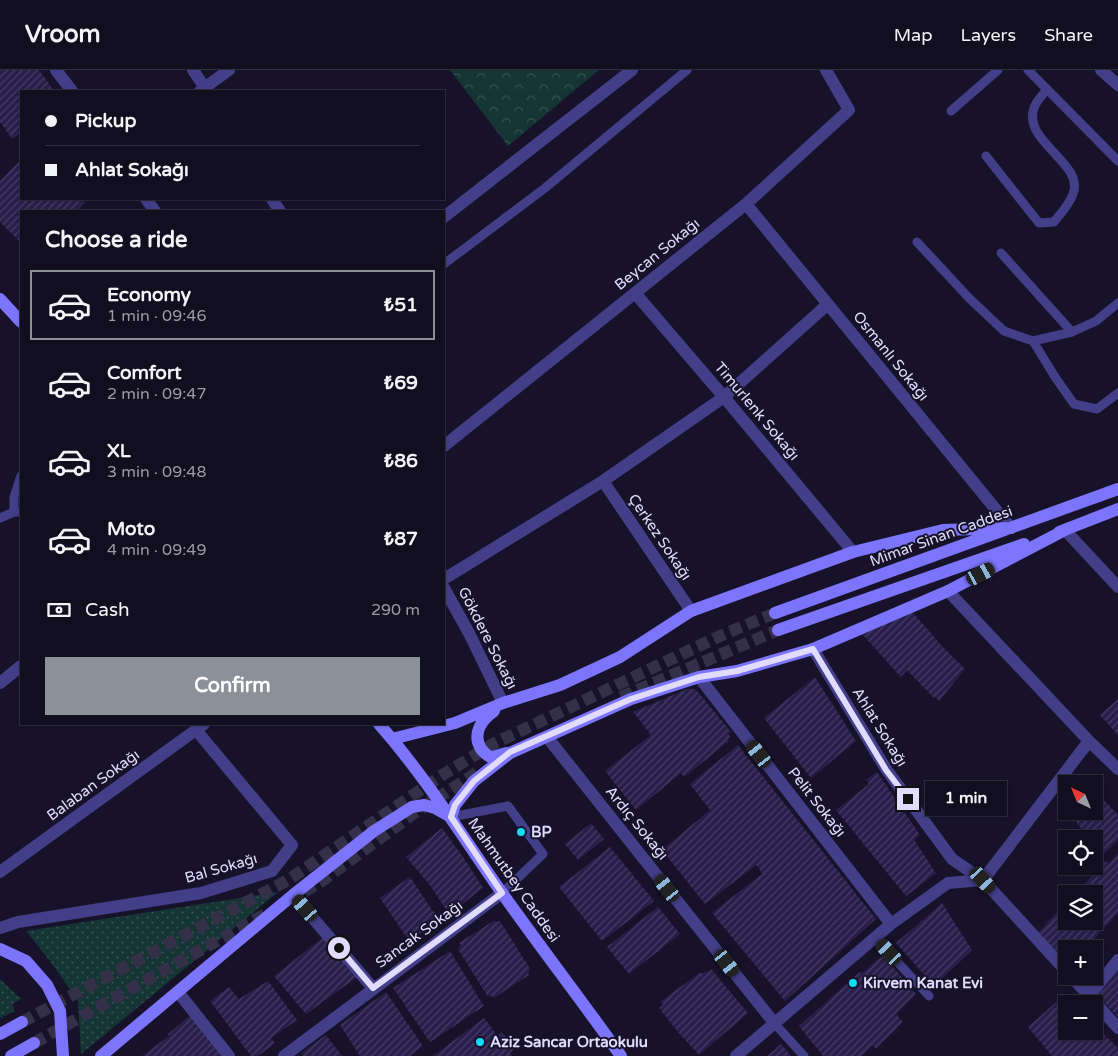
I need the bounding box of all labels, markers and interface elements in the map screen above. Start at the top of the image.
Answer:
text: Vroom [25,20,101,49]
text: Map [894,24,933,46]
text: Layers [961,24,1016,46]
text: Share [1044,24,1093,46]
text: Pickup [75,110,136,132]
text: Ahlat Sokağı [75,159,189,181]
street label: Beycan Sokağı [611,214,703,294]
text: Choose a ride [45,227,188,253]
icon: car [47,283,92,328]
text: Economy [107,284,191,306]
text: ₺51 [384,294,418,316]
text: 1 min · 09:46 [107,306,206,326]
street label: Osmanlı Sokağı [849,308,933,404]
street label: Timurlenk Sokağı [711,358,803,464]
icon: car [47,361,92,406]
text: Comfort [107,362,181,384]
text: ₺69 [384,372,418,394]
text: 2 min · 09:47 [107,384,206,404]
icon: car [47,439,92,484]
text: XL [107,440,131,462]
text: ₺86 [384,450,418,472]
text: 3 min · 09:48 [107,462,206,482]
street label: Çerkez Sokağı [624,490,696,584]
street label: Mimar Sinan Caddesi [867,502,1015,570]
icon: car [47,517,92,562]
text: Moto [107,518,155,540]
text: ₺87 [384,528,418,550]
text: 4 min · 09:49 [107,540,206,560]
car [964,560,997,588]
street label: Gökdere Sokağı [454,584,522,692]
icon: cash [45,596,73,624]
text: Cash [85,599,130,621]
text: 290 m [371,600,420,620]
button: Confirm [45,657,420,715]
street label: Ahlat Sokağı [849,684,911,770]
car [743,738,774,770]
street label: Balaban Sokağı [43,745,143,825]
street label: Pelit Sokağı [784,764,850,840]
north arrow [1058,775,1102,820]
map controls [1058,775,1103,1040]
street label: Ardıç Sokağı [602,782,672,864]
callout: 1 min [926,782,1008,816]
route end [897,788,919,810]
text: 1 min [945,788,987,808]
street label: Mahmutbey Caddesi [464,814,564,946]
place label: BP [531,823,551,841]
marker: BP [515,826,527,838]
button: locate [1058,830,1103,875]
street label: Bal Sokağı [183,849,259,887]
car [967,864,998,896]
car [651,872,682,904]
button: layers [1058,885,1103,930]
car [289,892,320,924]
street label: Sancak Sokağı [372,896,466,972]
car [873,936,904,968]
route start [328,937,350,959]
button: + [1058,940,1103,985]
car [711,947,742,979]
place label: Kirvem Kanat Evi [863,974,983,992]
marker: Kirvem Kanat Evi [847,977,859,989]
button: − [1058,995,1103,1040]
place label: Aziz Sancar Ortaokulu [490,1033,648,1051]
marker: Aziz Sancar Ortaokulu [474,1036,486,1048]

